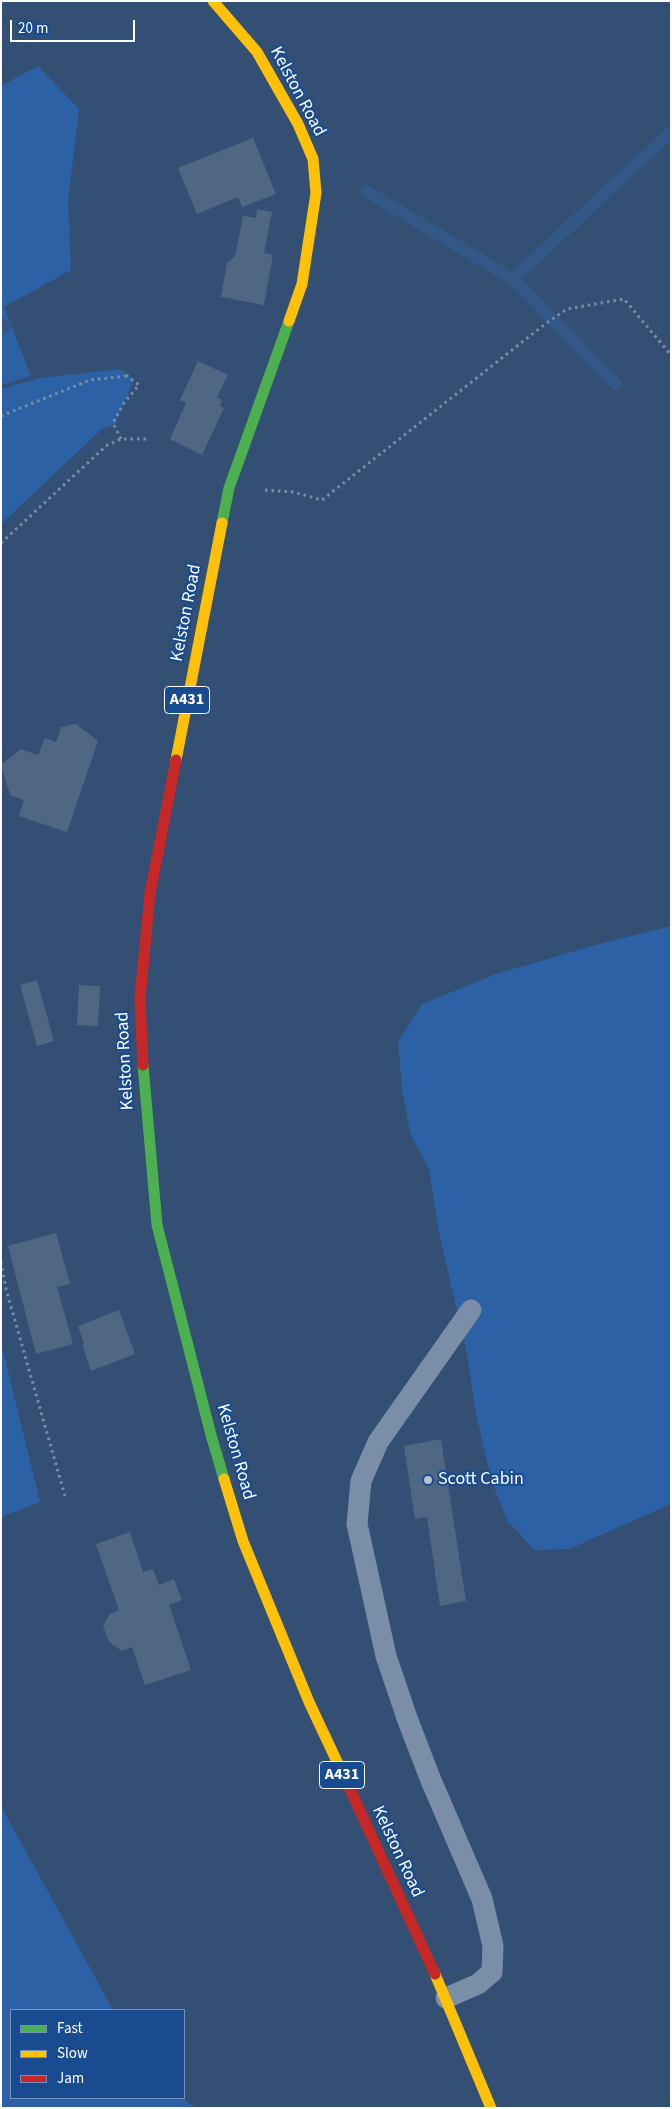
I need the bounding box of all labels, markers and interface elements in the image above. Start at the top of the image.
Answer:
scale bar [12,10,138,42]
text: 20 m [18,18,48,39]
street label: Kelston Road [264,43,330,141]
street label: Kelston Road [167,563,207,663]
road number: A431 [164,686,210,714]
street label: Kelston Road [113,1011,139,1111]
street label: Kelston Road [211,1402,259,1502]
place label: Scott Cabin [438,1469,524,1491]
marker: Scott Cabin [422,1474,434,1486]
road number: A431 [320,1762,364,1788]
street label: Kelston Road [366,1803,428,1901]
legend [10,2009,185,2099]
text: Fast [57,2018,83,2039]
text: Slow [57,2043,88,2064]
text: Jam [57,2068,84,2089]

